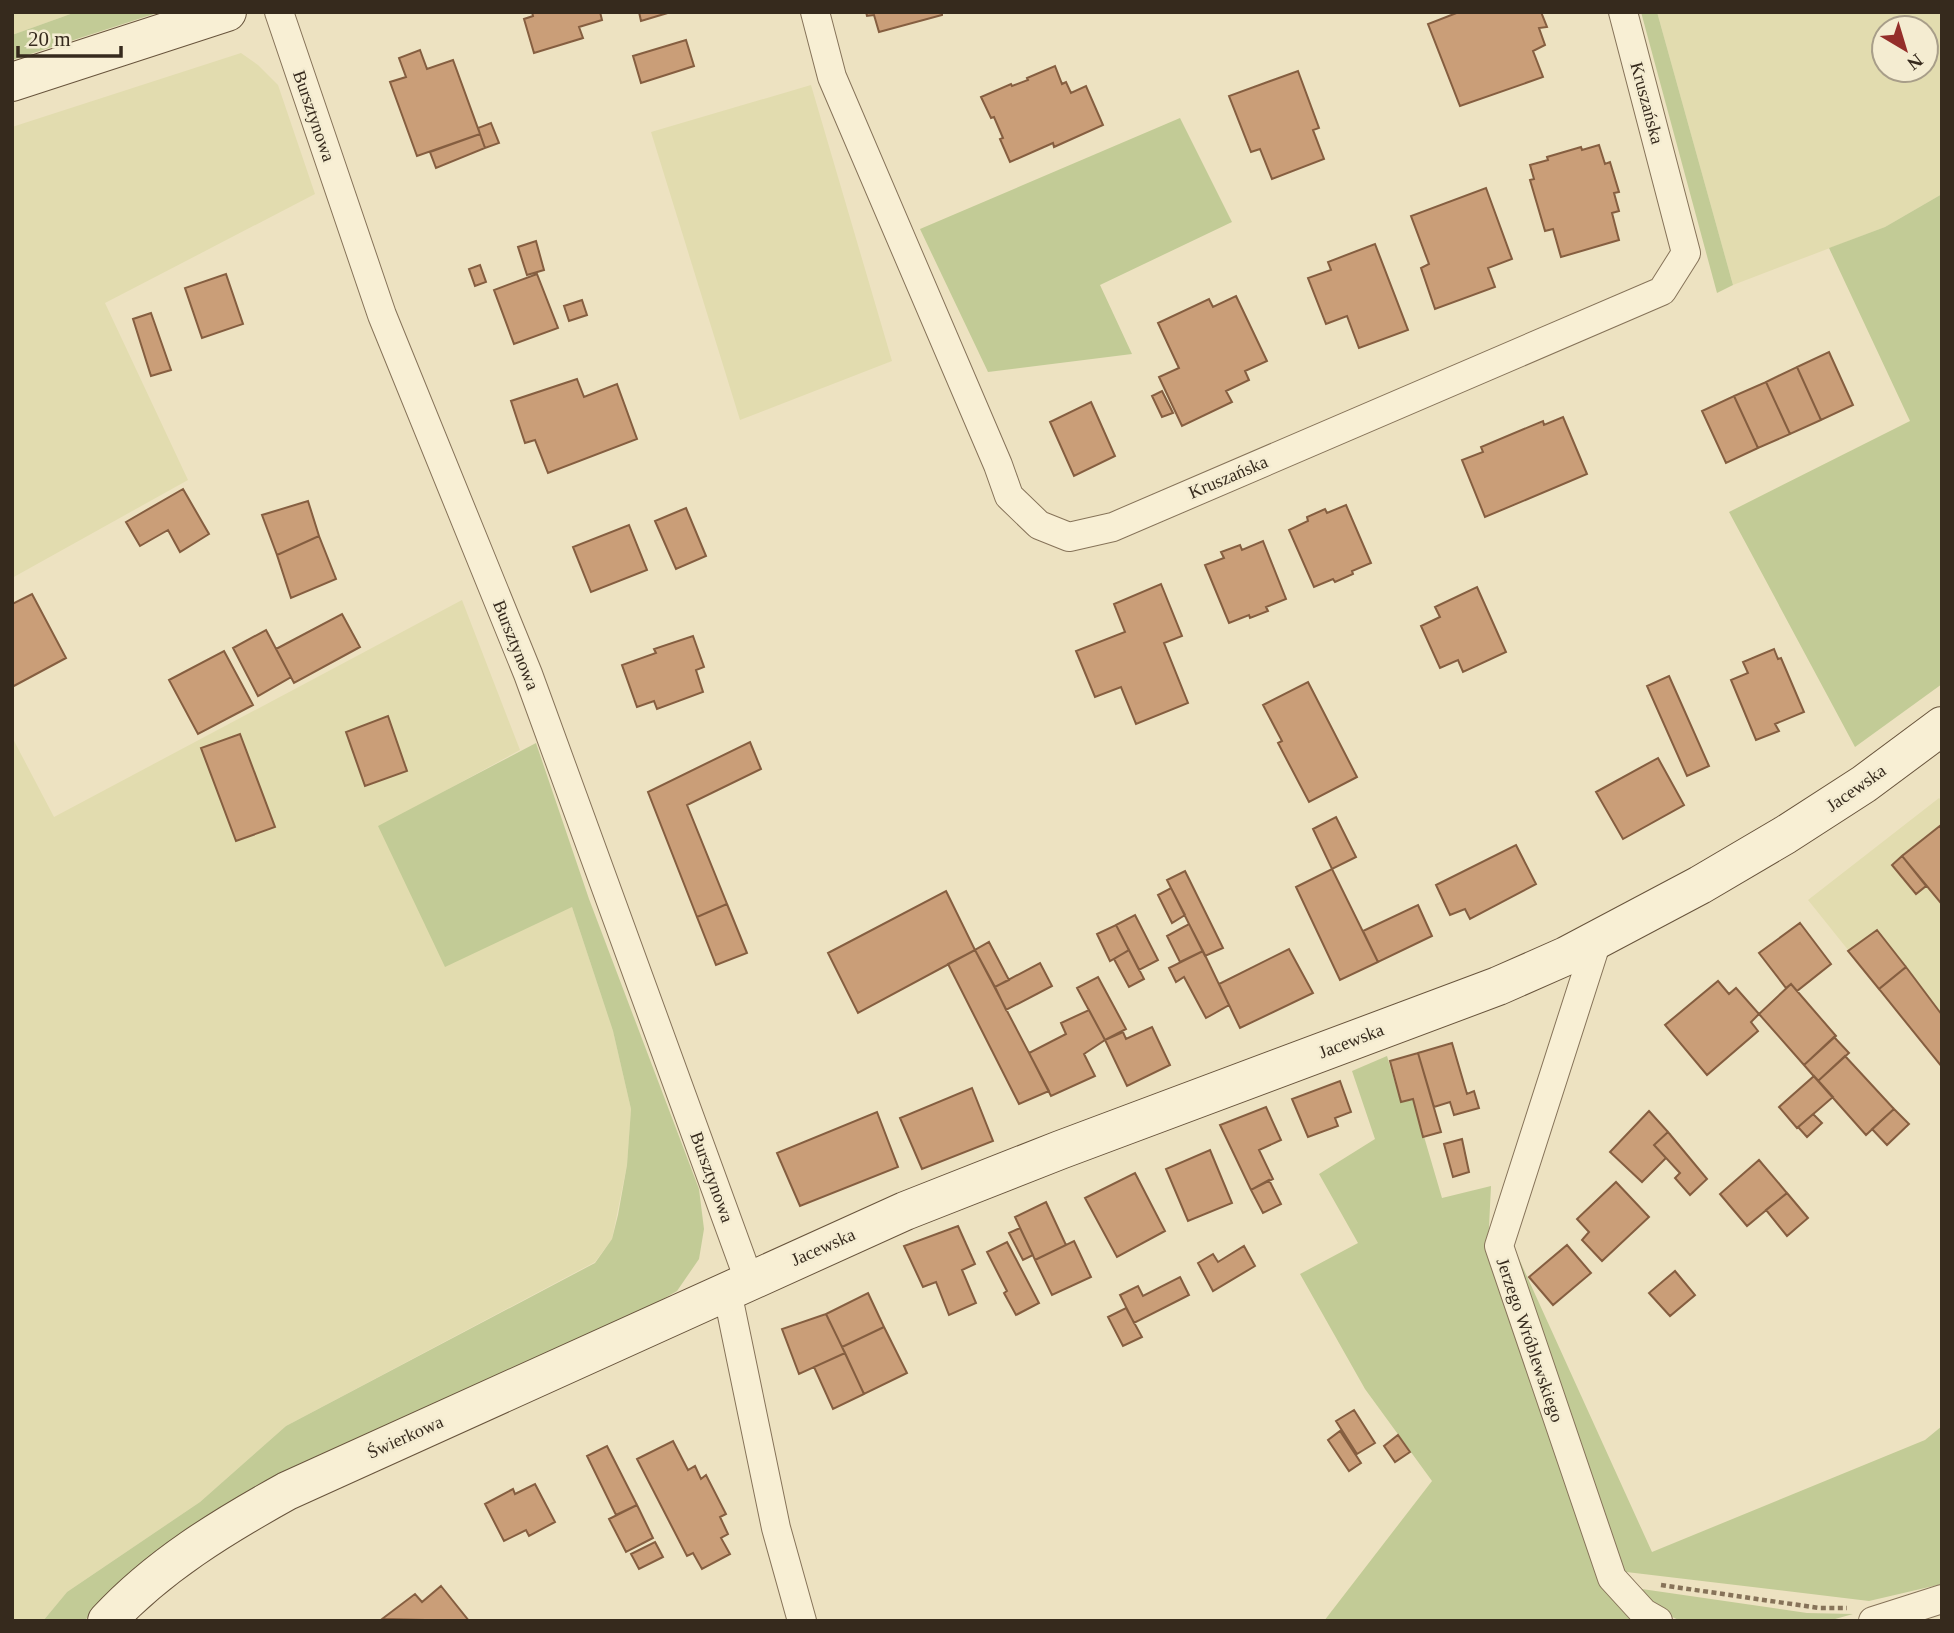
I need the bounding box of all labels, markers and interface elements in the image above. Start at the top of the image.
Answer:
scale bar [18,14,121,58]
north arrow [1870,14,1940,84]
text: 20 m [28,27,71,51]
text: N [1903,50,1927,75]
street label: Kruszańska [1626,60,1668,146]
street label: Bursztynowa [289,68,339,164]
street label: Kruszańska [1185,451,1271,503]
street label: Bursztynowa [489,597,543,693]
street label: Jacewska [1822,760,1890,816]
street label: Jacewska [1316,1019,1386,1063]
street label: Bursztynowa [686,1129,738,1225]
street label: Jacewska [788,1224,858,1270]
street label: Jerzego Wróblewskiego [1492,1255,1568,1425]
street label: Świerkowa [364,1410,446,1463]

